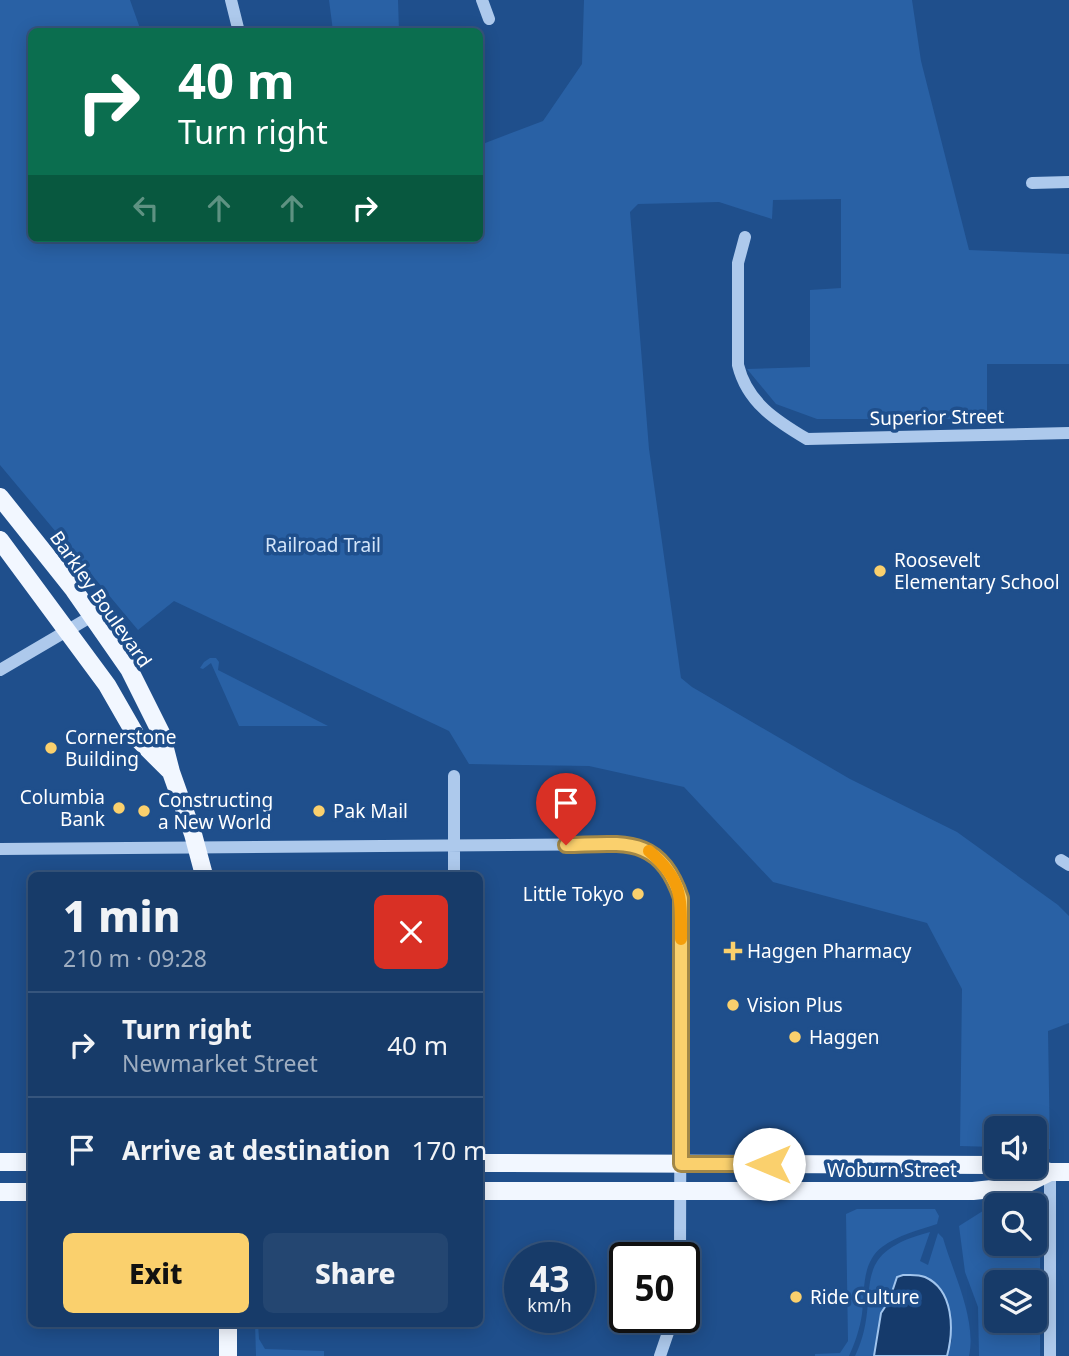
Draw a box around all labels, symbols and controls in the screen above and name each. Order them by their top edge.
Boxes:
text: 40 m [178,47,295,113]
icon: right [63,56,154,147]
text: Turn right [178,110,328,153]
icon: left [127,189,165,227]
icon: ahead [200,189,238,227]
icon: ahead [273,189,311,227]
icon: right [346,189,384,227]
street label: Superior Street [869,403,1005,431]
street label: Barkley Boulevard [44,526,158,672]
park label: Railroad Trail [265,532,381,558]
place label: Roosevelt Elementary School [894,547,1060,595]
marker: Roosevelt Elementary School [872,563,888,579]
place label: Cornerstone Building [65,724,177,772]
marker: Cornerstone Building [43,740,59,756]
pin [536,773,596,845]
place label: Columbia Bank [20,784,105,832]
icon: arrive [547,784,585,822]
place label: Constructing a New World [158,787,273,835]
place label: Pak Mail [333,798,408,824]
marker: Columbia Bank [111,800,127,816]
marker: Constructing a New World [136,803,152,819]
marker: Pak Mail [311,803,327,819]
place label: Little Tokyo [523,881,624,907]
marker: Little Tokyo [630,886,646,902]
text: 1 min [63,887,180,944]
button: close [374,895,448,969]
place label: Haggen Pharmacy [747,938,912,964]
text: 210 m · 09:28 [63,942,207,974]
marker: Haggen Pharmacy [725,943,741,959]
place label: Vision Plus [747,992,843,1018]
marker: Vision Plus [725,997,741,1013]
text: Turn right [122,1011,252,1047]
place label: Haggen [809,1024,880,1050]
icon: right [63,1026,101,1064]
text: 40 m [387,1027,448,1063]
marker: Haggen [787,1029,803,1045]
text: Newmarket Street [122,1047,318,1079]
map controls [984,1116,1047,1333]
button: sound [984,1116,1047,1179]
position arrow [732,1127,806,1201]
icon: arrive [63,1131,101,1169]
text: Arrive at destination [122,1132,391,1168]
text: 170 m [412,1132,487,1168]
street label: Woburn Street [827,1157,957,1183]
button: search [984,1193,1047,1256]
button: Exit [63,1233,249,1313]
button: Share [263,1233,448,1313]
speed limit sign: 50 [609,1242,700,1333]
text: 43 [529,1255,570,1302]
button: layers [984,1270,1047,1333]
place label: Ride Culture [810,1284,920,1310]
marker: Ride Culture [788,1289,804,1305]
text: km/h [527,1293,572,1317]

